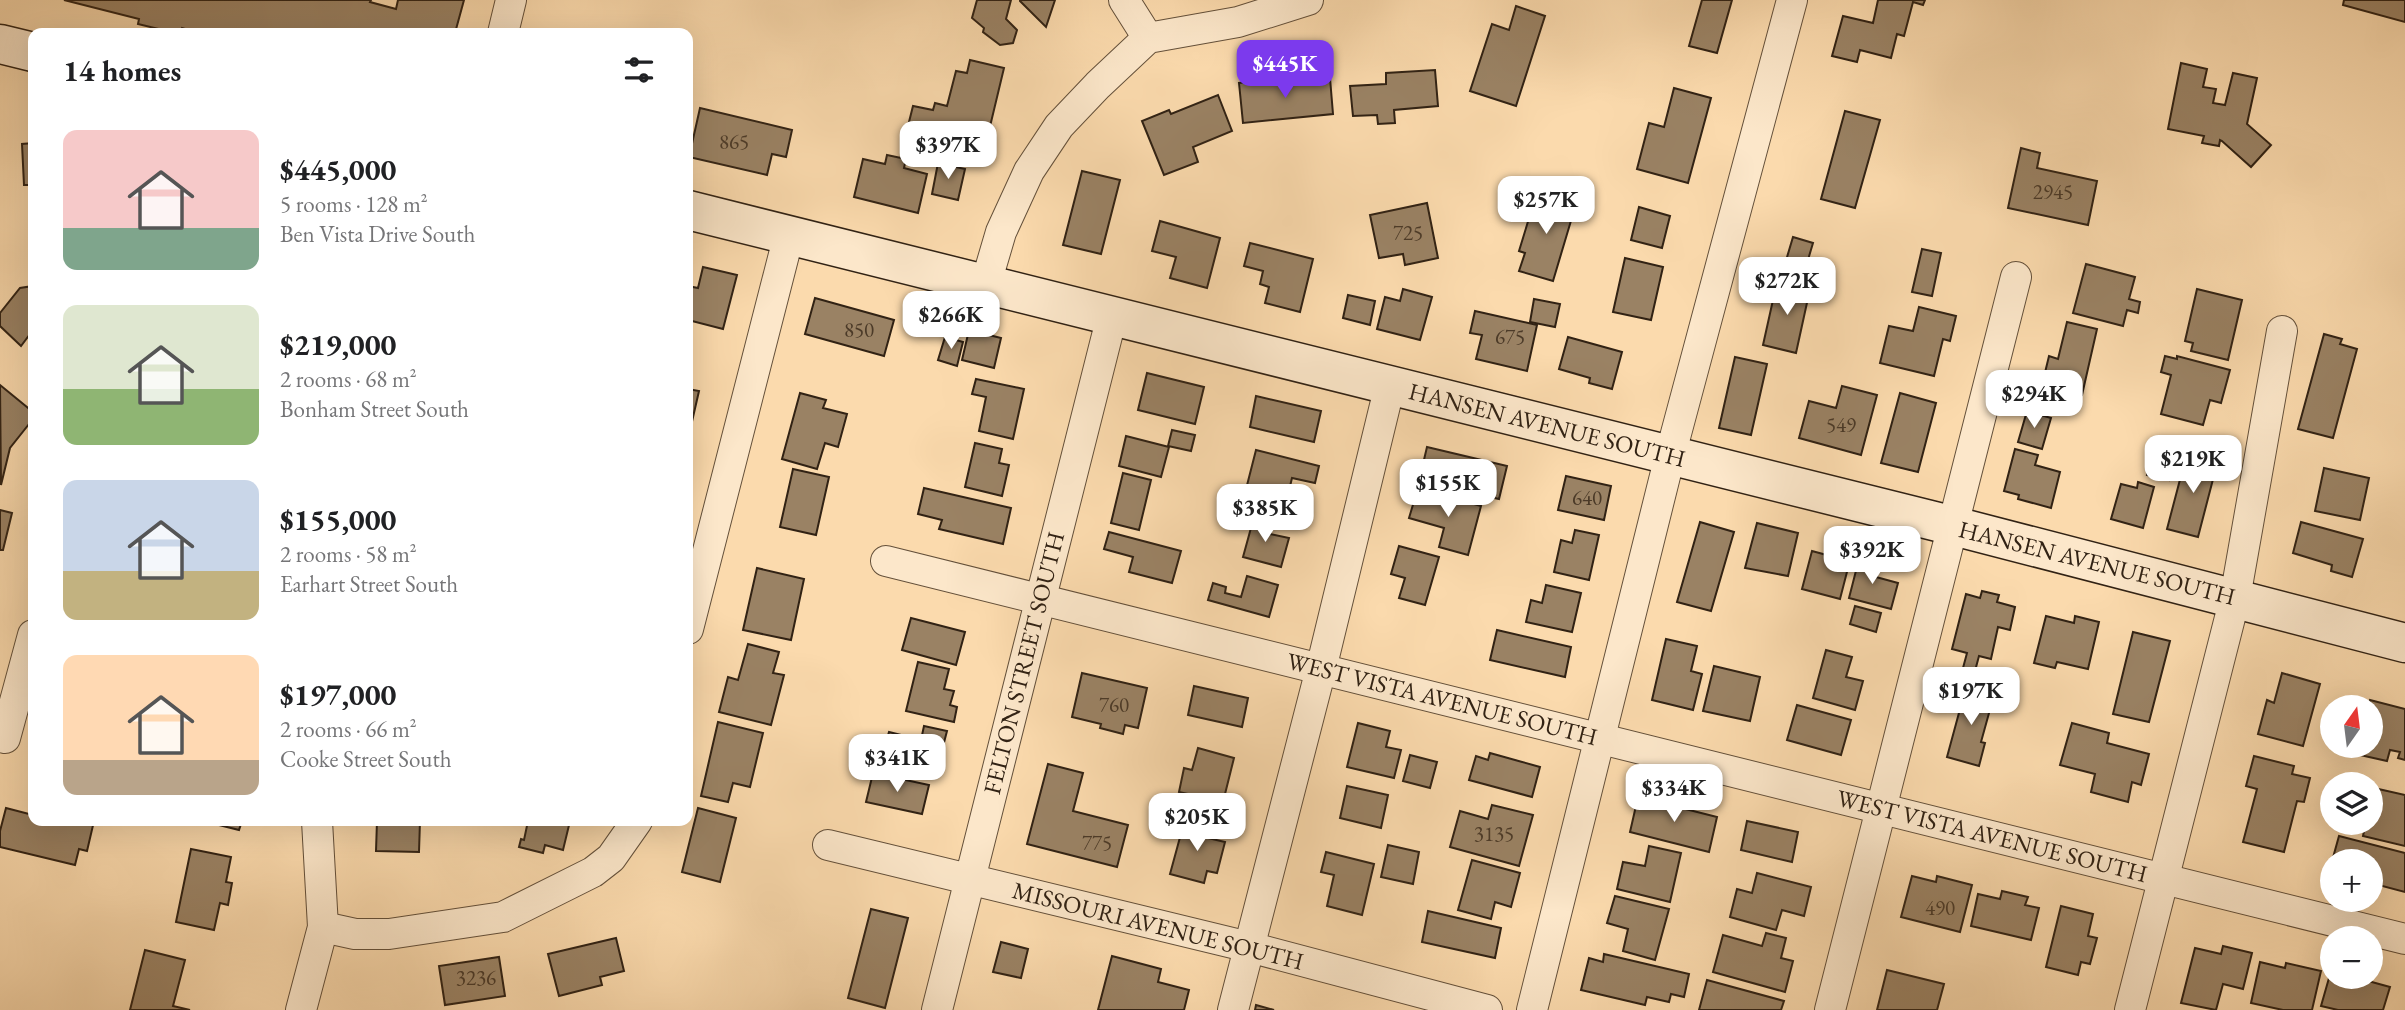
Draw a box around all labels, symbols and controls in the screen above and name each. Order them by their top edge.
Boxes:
pin: $445K [1236,41,1334,100]
text: $445K [1253,48,1317,78]
text: 14 homes [63,51,181,90]
icon: filters [620,51,658,89]
pin: $397K [899,122,997,181]
house number: 865 [719,128,749,155]
text: $397K [916,129,980,159]
text: $445,000 [280,150,396,189]
icon: home [119,158,203,242]
pin: $257K [1497,176,1595,236]
house number: 2945 [2033,178,2073,205]
text: $257K [1514,184,1578,214]
text: 5 rooms · 128 m² [280,189,428,219]
text: Ben Vista Drive South [280,219,475,249]
house number: 725 [1393,219,1423,246]
pin: $272K [1738,258,1836,317]
text: $272K [1755,265,1819,295]
pin: $266K [902,292,1000,351]
text: $266K [919,299,983,329]
house number: 850 [844,316,874,343]
house number: 675 [1495,323,1525,350]
text: $219,000 [280,325,396,364]
icon: home [119,333,203,417]
text: 2 rooms · 68 m² [280,364,417,394]
pin: $294K [1985,370,2083,430]
street label: HANSEN AVENUE SOUTH [1405,375,1689,474]
text: $294K [2002,378,2066,408]
text: Bonham Street South [280,394,469,424]
house number: 549 [1826,411,1856,438]
pin: $219K [2144,435,2242,495]
text: $219K [2161,443,2225,473]
pin: $155K [1399,460,1497,519]
text: $155K [1416,467,1480,497]
pin: $385K [1216,484,1314,544]
house number: 640 [1572,484,1602,511]
text: $385K [1233,492,1297,522]
text: $155,000 [280,500,396,539]
icon: home [119,508,203,592]
street label: HANSEN AVENUE SOUTH [1955,513,2239,612]
pin: $392K [1823,526,1921,586]
street label: FELTON STREET SOUTH [976,528,1071,797]
text: $392K [1840,534,1904,564]
text: 2 rooms · 58 m² [280,539,417,569]
text: Earhart Street South [280,569,458,599]
street label: WEST VISTA AVENUE SOUTH [1284,645,1601,752]
pin: $197K [1922,668,2020,727]
text: $197,000 [280,675,396,714]
text: $197K [1939,675,2003,705]
icon: home [119,683,203,767]
house number: 760 [1099,691,1129,718]
north arrow [2320,695,2384,758]
map controls [2320,695,2383,989]
text: 2 rooms · 66 m² [280,714,417,744]
pin: $341K [848,734,946,794]
text: $341K [865,742,929,772]
text: Cooke Street South [280,744,452,774]
pin: $334K [1625,764,1723,824]
text: $334K [1642,772,1706,802]
button: layers [2320,772,2383,835]
street label: WEST VISTA AVENUE SOUTH [1834,782,2151,889]
pin: $205K [1148,794,1246,853]
text: $205K [1165,801,1229,831]
house number: 3135 [1474,820,1514,847]
house number: 775 [1082,829,1112,856]
button: + [2320,849,2383,912]
street label: MISSOURI AVENUE SOUTH [1009,874,1307,977]
house number: 490 [1925,894,1955,921]
button: − [2320,926,2383,989]
house number: 3236 [456,964,496,991]

